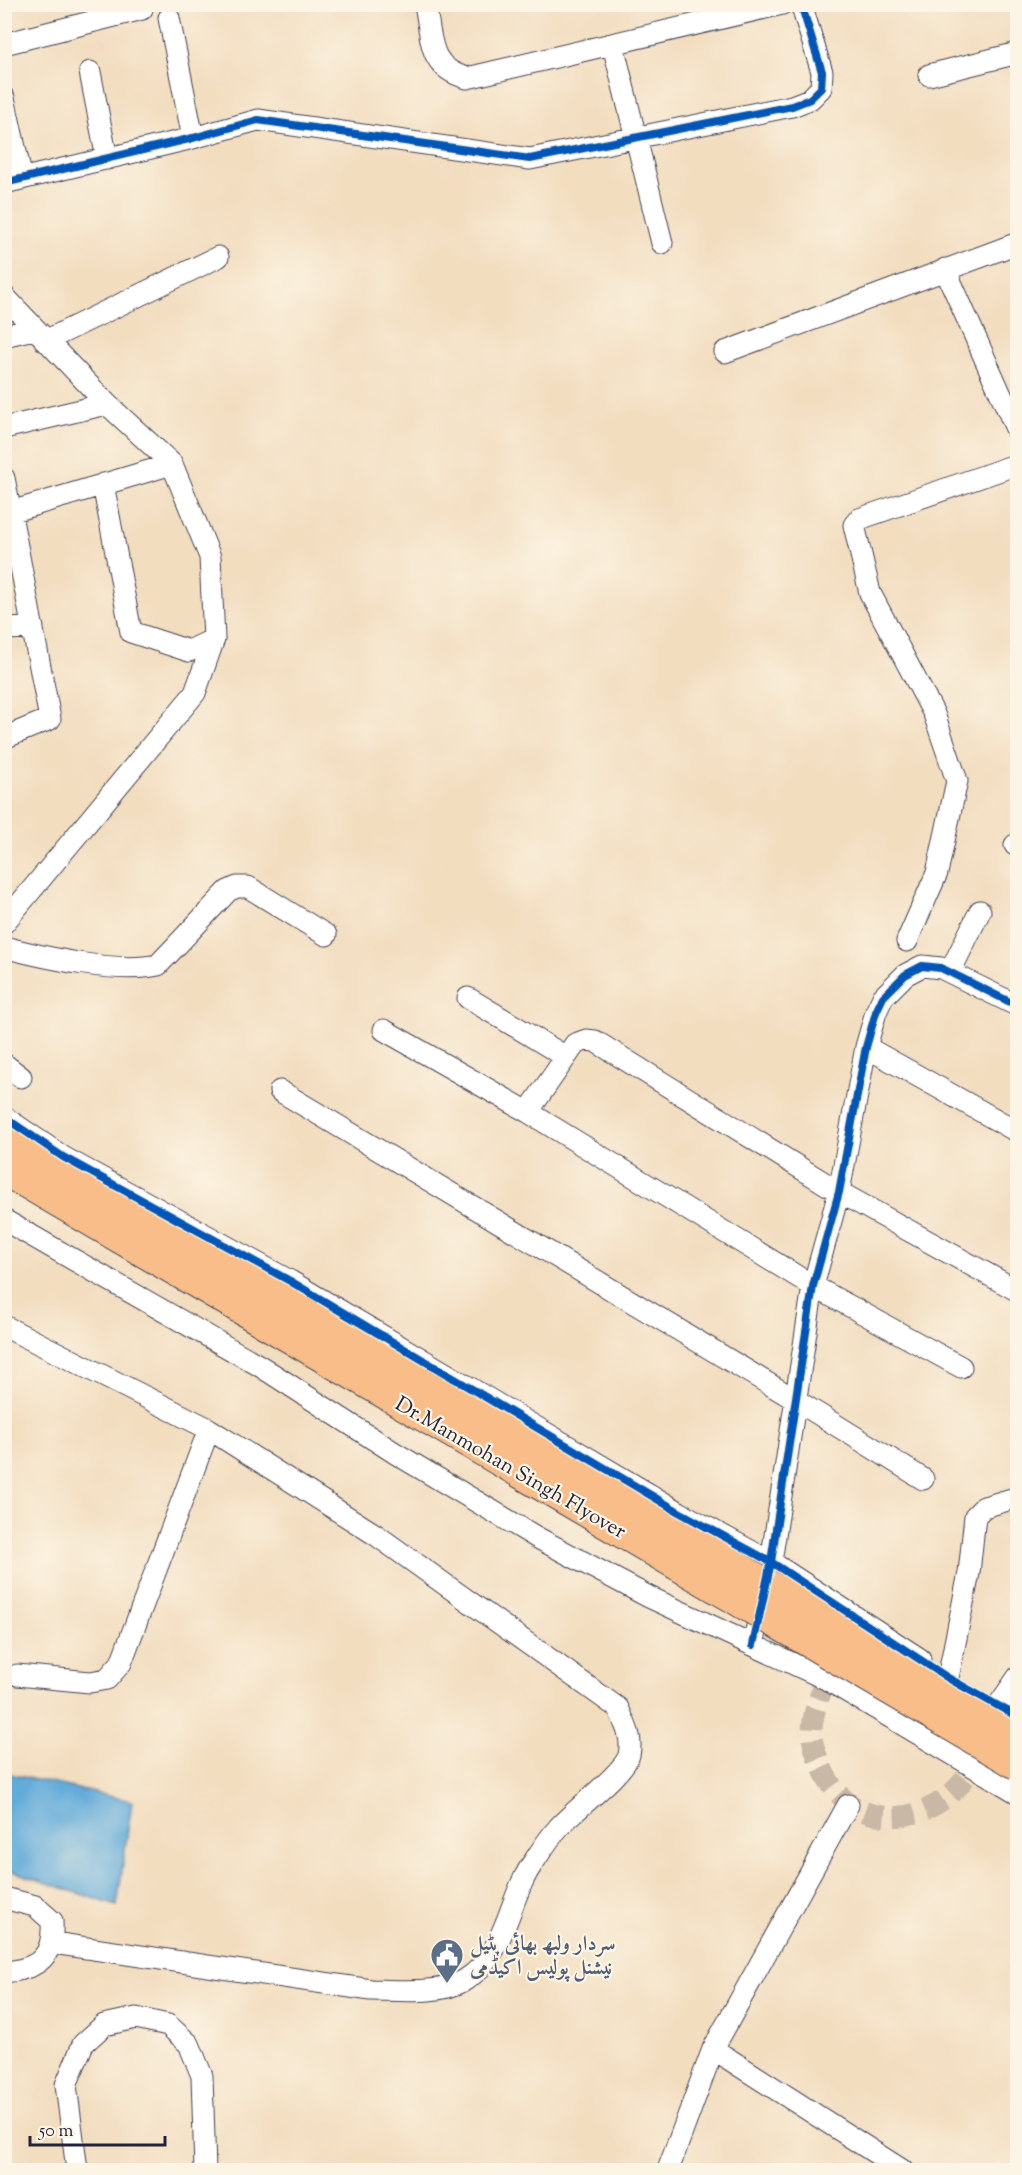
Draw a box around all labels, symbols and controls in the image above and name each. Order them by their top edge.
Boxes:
street label: Dr.Manmohan Singh Flyover [389,1390,631,1547]
place label: سردار ولبھ بھائی پٹیل نیشنل پولیس اکیڈمی [469,1930,616,1984]
public building icon: سردار ولبھ بھائی پٹیل نیشنل پولیس اکیڈمی [429,1937,465,1984]
scale bar [30,2109,165,2147]
text: 50 m [38,2119,74,2145]

